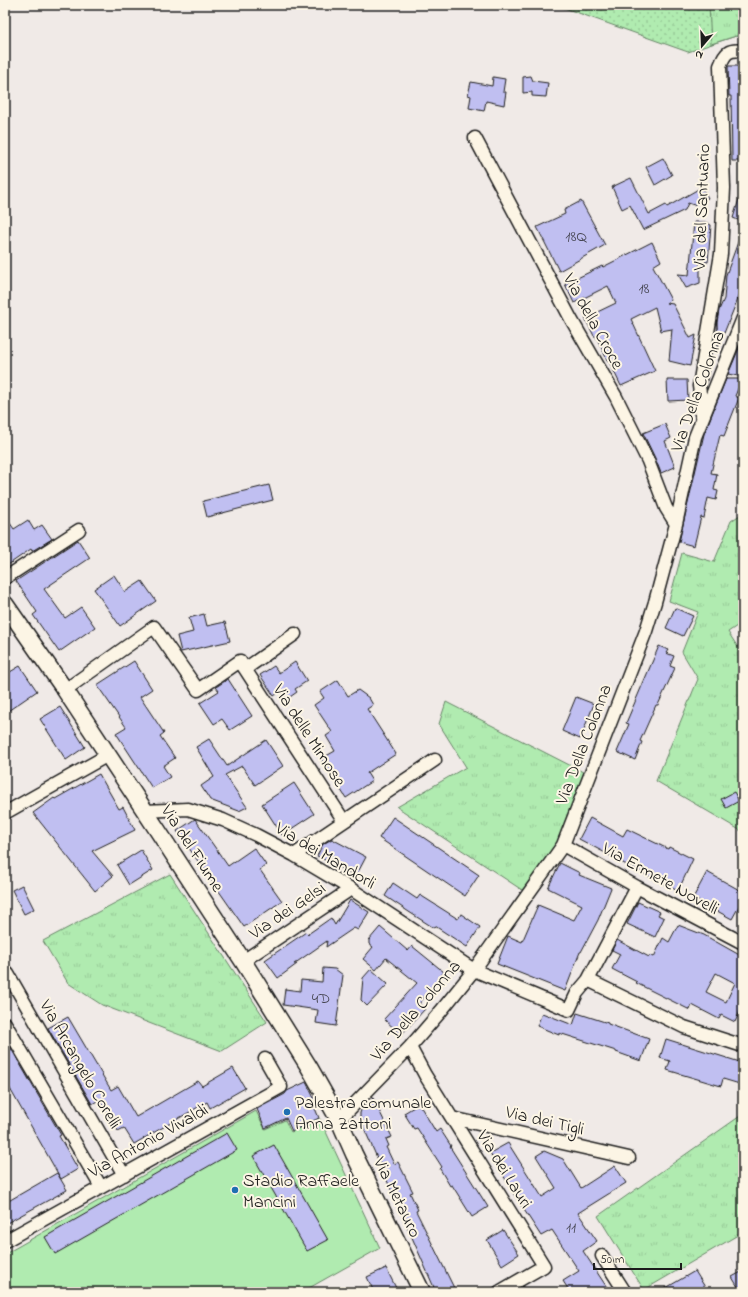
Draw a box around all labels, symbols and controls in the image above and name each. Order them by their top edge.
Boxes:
north arrow [682,26,722,66]
text: N [693,46,705,63]
street label: Via del Santuario [688,143,718,272]
house number: 18Q [565,225,587,249]
street label: Via della Croce [555,268,630,376]
house number: 18 [638,277,650,301]
street label: Via Della Colonna [665,328,733,457]
street label: Via delle Mimose [265,679,352,794]
street label: Via Della Colonna [550,681,620,810]
street label: Via del Fiume [153,799,230,899]
street label: Via dei Mandorli [269,816,380,897]
street label: Via Ermete Novelli [596,836,723,923]
street label: Via dei Gelsi [244,876,332,947]
street label: Via Della Colonna [364,955,468,1068]
house number: 4D [312,987,330,1011]
street label: Via Arcangelo Corelli [30,995,127,1135]
place label: Palestra comunale Anna Zattoni [295,1091,432,1138]
street label: Via Antonio Vivaldi [83,1098,214,1186]
street label: Via dei Tigli [501,1100,586,1145]
marker: Palestra comunale Anna Zattoni [282,1107,292,1117]
street label: Via dei Lauri [468,1125,538,1214]
street label: Via Metauro [365,1152,427,1243]
place label: Stadio Raffaele Mancini [243,1169,360,1216]
marker: Stadio Raffaele Mancini [230,1185,240,1195]
house number: 11 [566,1216,576,1240]
scale bar [594,1245,681,1271]
text: 50 m [600,1251,624,1269]

